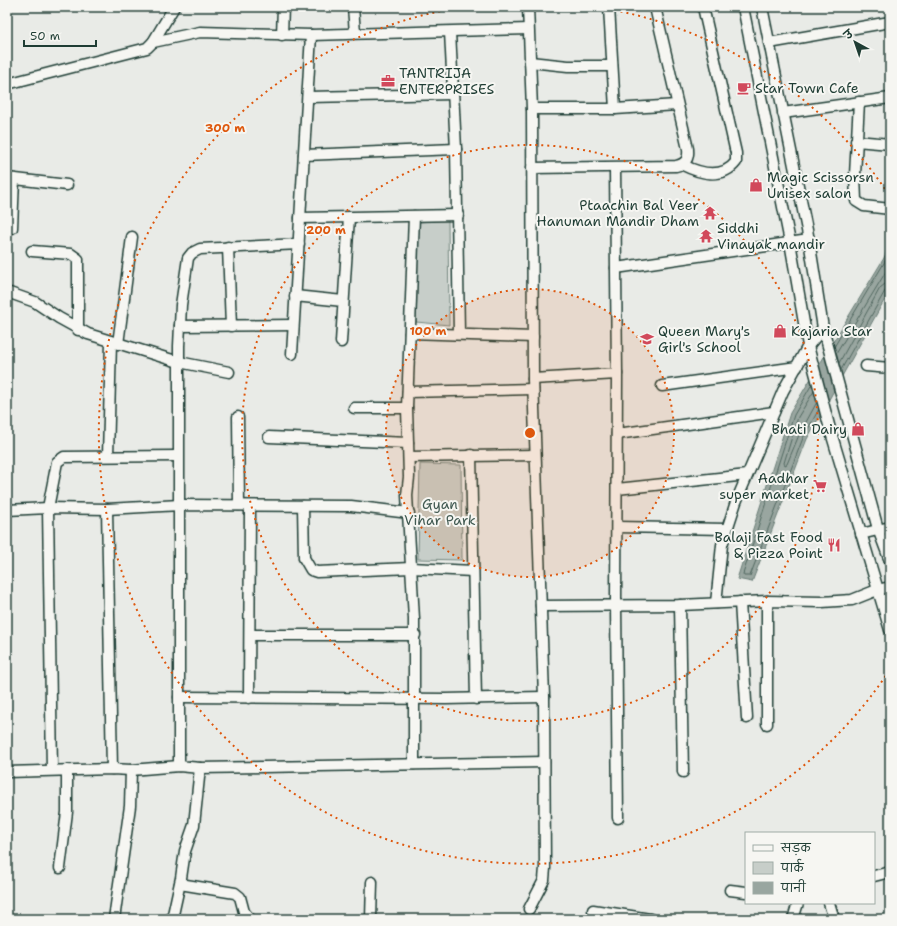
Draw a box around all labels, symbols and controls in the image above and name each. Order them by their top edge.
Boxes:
scale bar [24,22,96,48]
north arrow [835,22,875,62]
text: उ [840,26,858,43]
text: 50 m [30,28,60,44]
place label: TANTRIJA ENTERPRISES [399,64,494,98]
office icon: TANTRIJA ENTERPRISES [380,73,396,89]
place label: Star Town Cafe [755,79,859,97]
cafe icon: Star Town Cafe [736,80,752,96]
text: 300 m [205,120,245,136]
place label: Magic Scissorsn Unisex salon [767,168,874,202]
shop icon: Magic Scissorsn Unisex salon [748,177,764,193]
place label: Ptaachin Bal Veer Hanuman Mandir Dham [537,196,699,230]
temple icon: Ptaachin Bal Veer Hanuman Mandir Dham [702,205,718,221]
place label: Siddhi Vinayak mandir [717,219,825,253]
text: 200 m [306,222,346,238]
temple icon: Siddhi Vinayak mandir [698,228,714,244]
place label: Queen Mary's Girl's School [658,322,750,356]
place label: Kajaria Star [791,322,873,340]
text: 100 m [410,323,447,339]
shop icon: Kajaria Star [772,323,788,339]
school or university icon: Queen Mary's Girl's School [639,331,655,347]
place label: Bhati Dairy [772,420,847,438]
shop icon: Bhati Dairy [850,421,866,437]
centre of rings [523,426,537,440]
place label: Aadhar super market [719,469,809,503]
supermarket icon: Aadhar super market [812,478,828,494]
park label: Gyan Vihar Park [404,495,476,529]
place label: Balaji Fast Food & Pizza Point [715,528,823,562]
restaurant icon: Balaji Fast Food & Pizza Point [826,537,842,553]
legend [745,832,875,904]
text: सड़क [780,840,812,856]
text: पार्क [780,858,805,876]
text: पानी [780,879,806,896]

